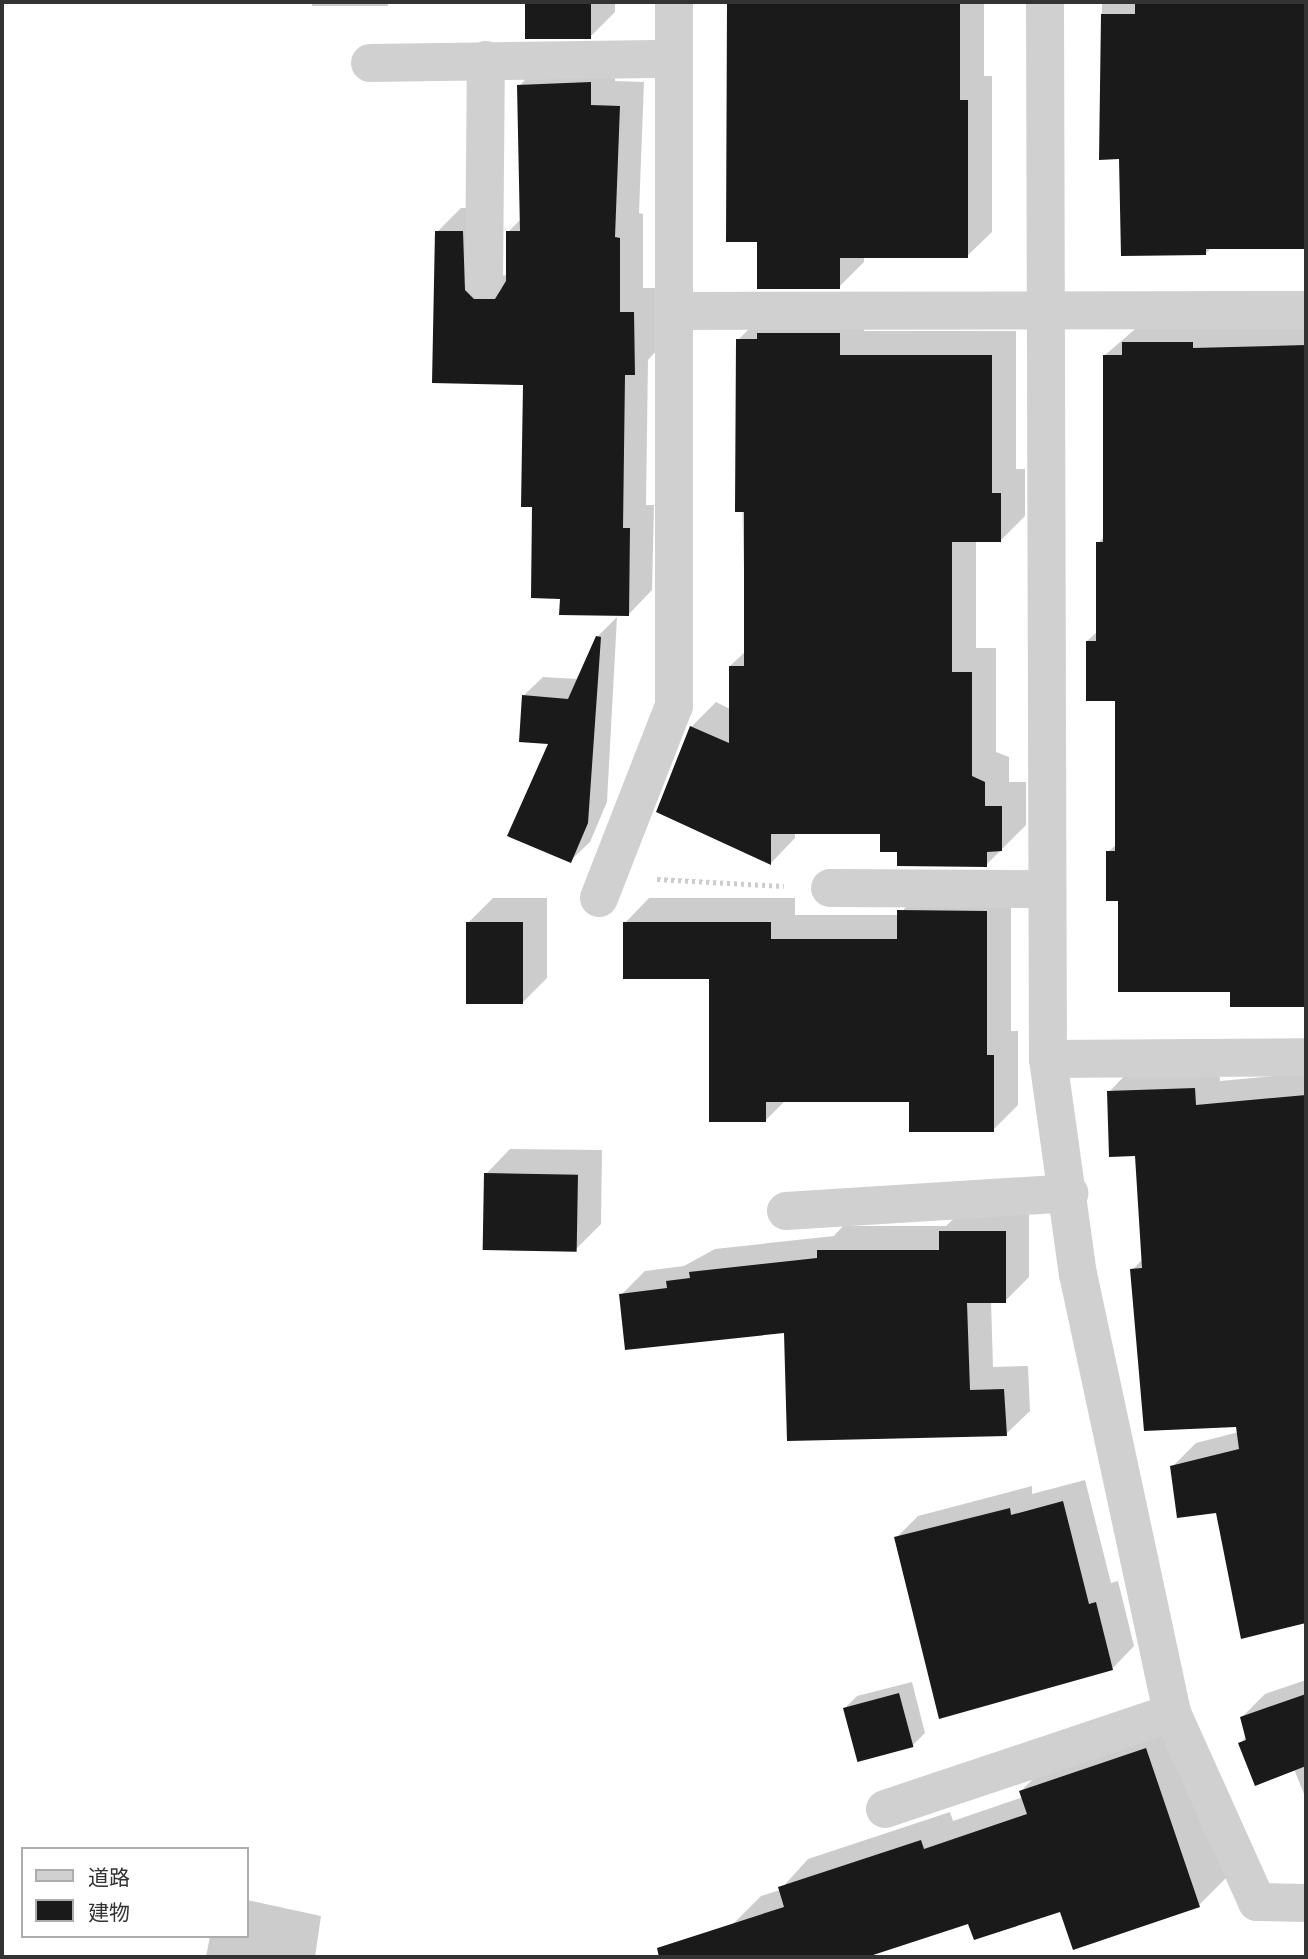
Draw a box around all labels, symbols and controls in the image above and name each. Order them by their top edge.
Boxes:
legend [21,1847,248,1938]
text: 道路 [88,1866,130,1889]
text: 建物 [88,1901,130,1924]

